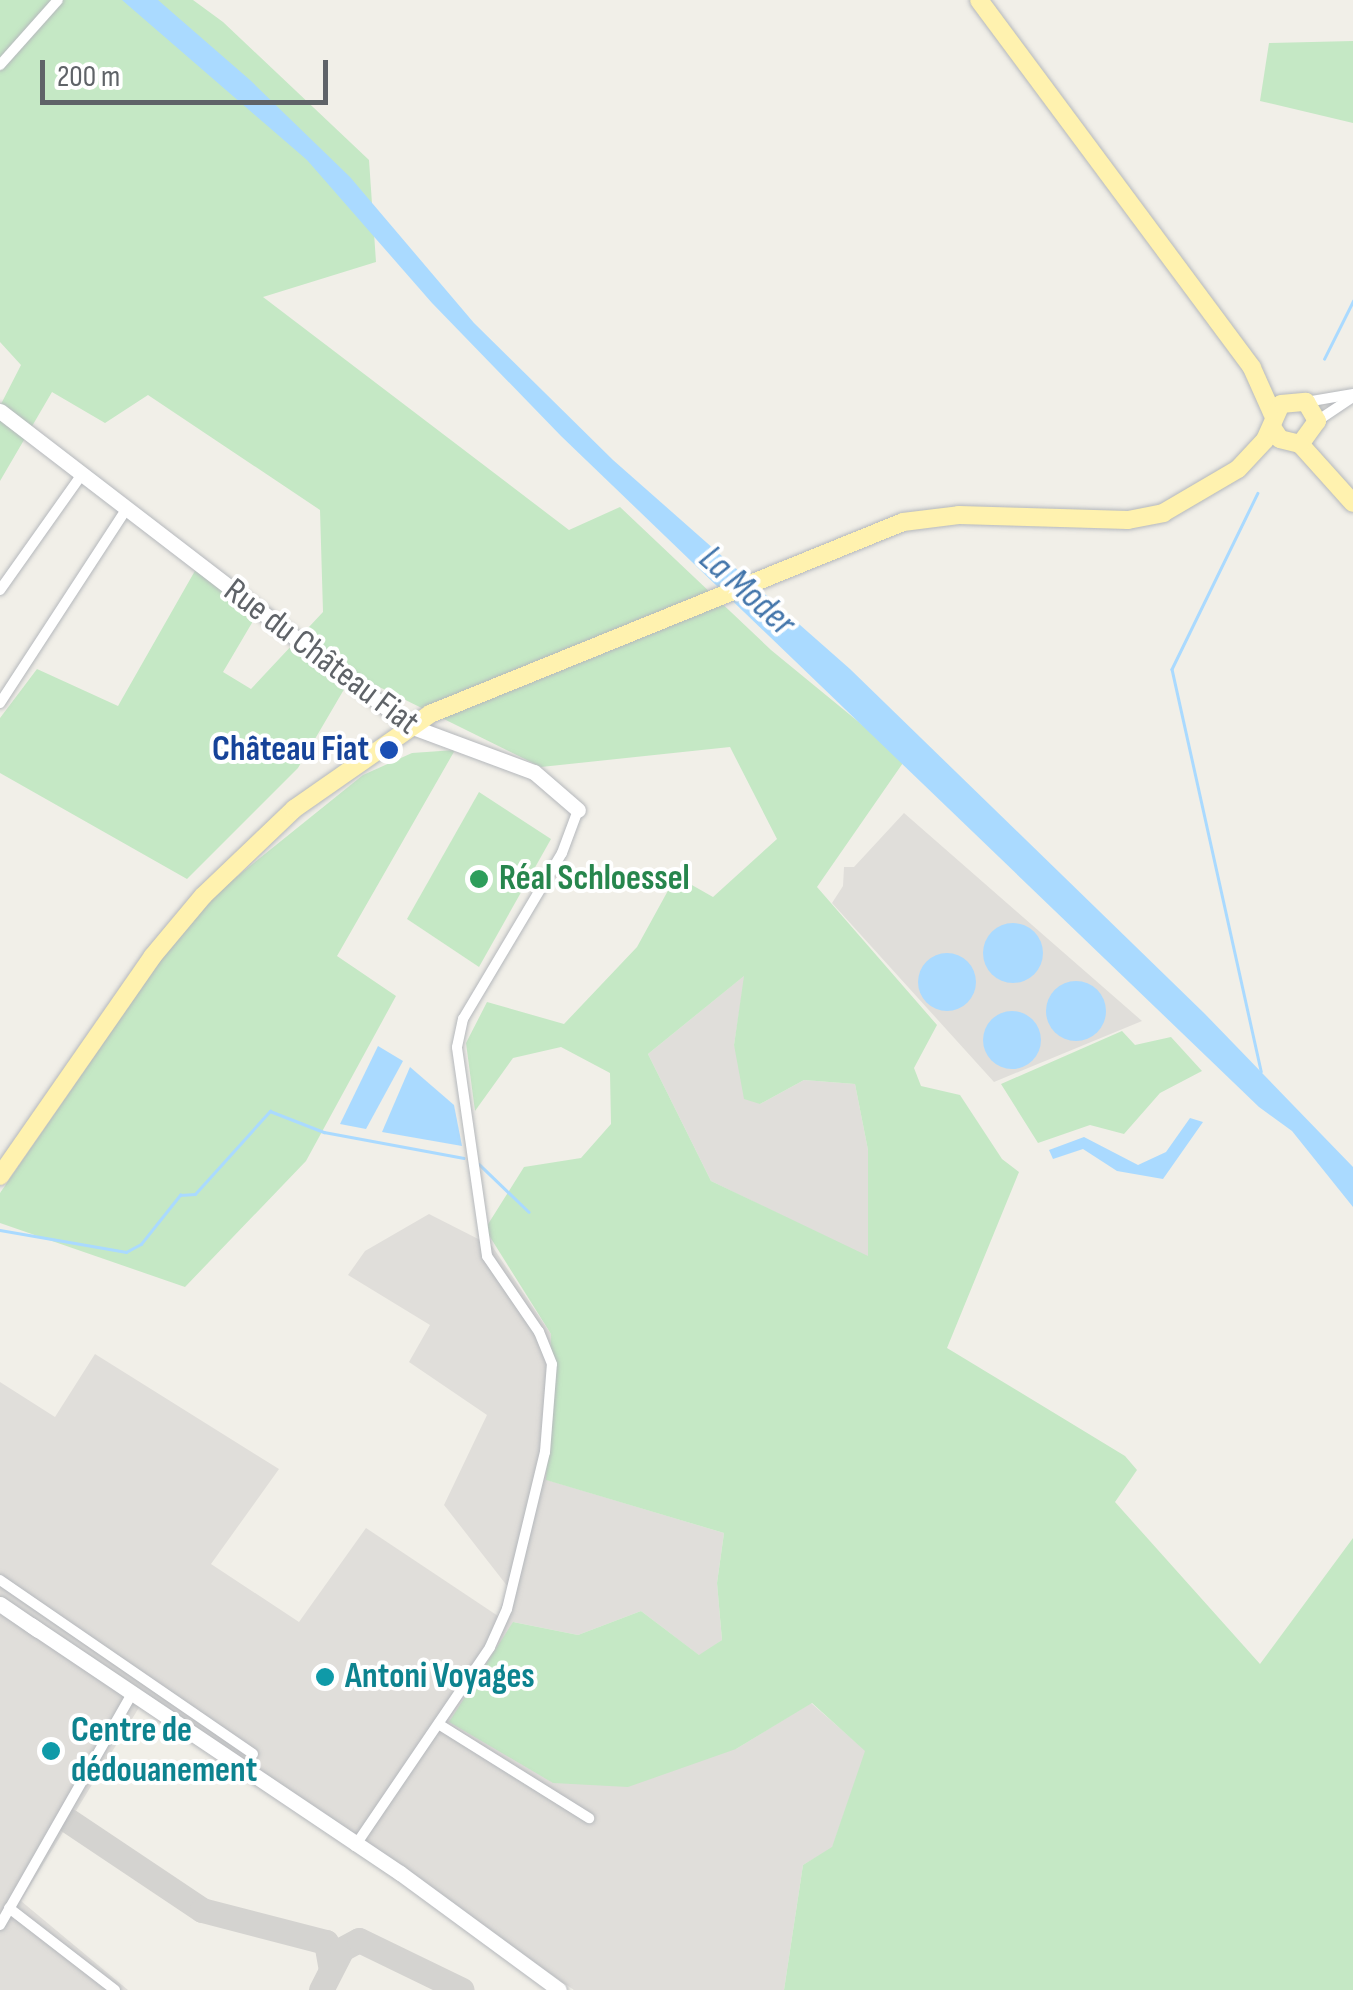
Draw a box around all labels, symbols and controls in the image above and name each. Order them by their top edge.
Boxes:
scale bar [45,40,332,102]
text: 200 m [57,59,120,95]
water label: La Moder [690,536,804,646]
street label: Rue du Château Fiat [215,570,427,744]
place label: Château Fiat [212,729,369,771]
marker: Château Fiat [378,739,400,761]
place label: Réal Schloessel [499,858,690,900]
marker: Réal Schloessel [468,868,490,890]
place label: Antoni Voyages [345,1656,535,1698]
marker: Antoni Voyages [314,1666,336,1688]
place label: Centre de dédouanement [71,1710,257,1792]
marker: Centre de dédouanement [40,1740,62,1762]

